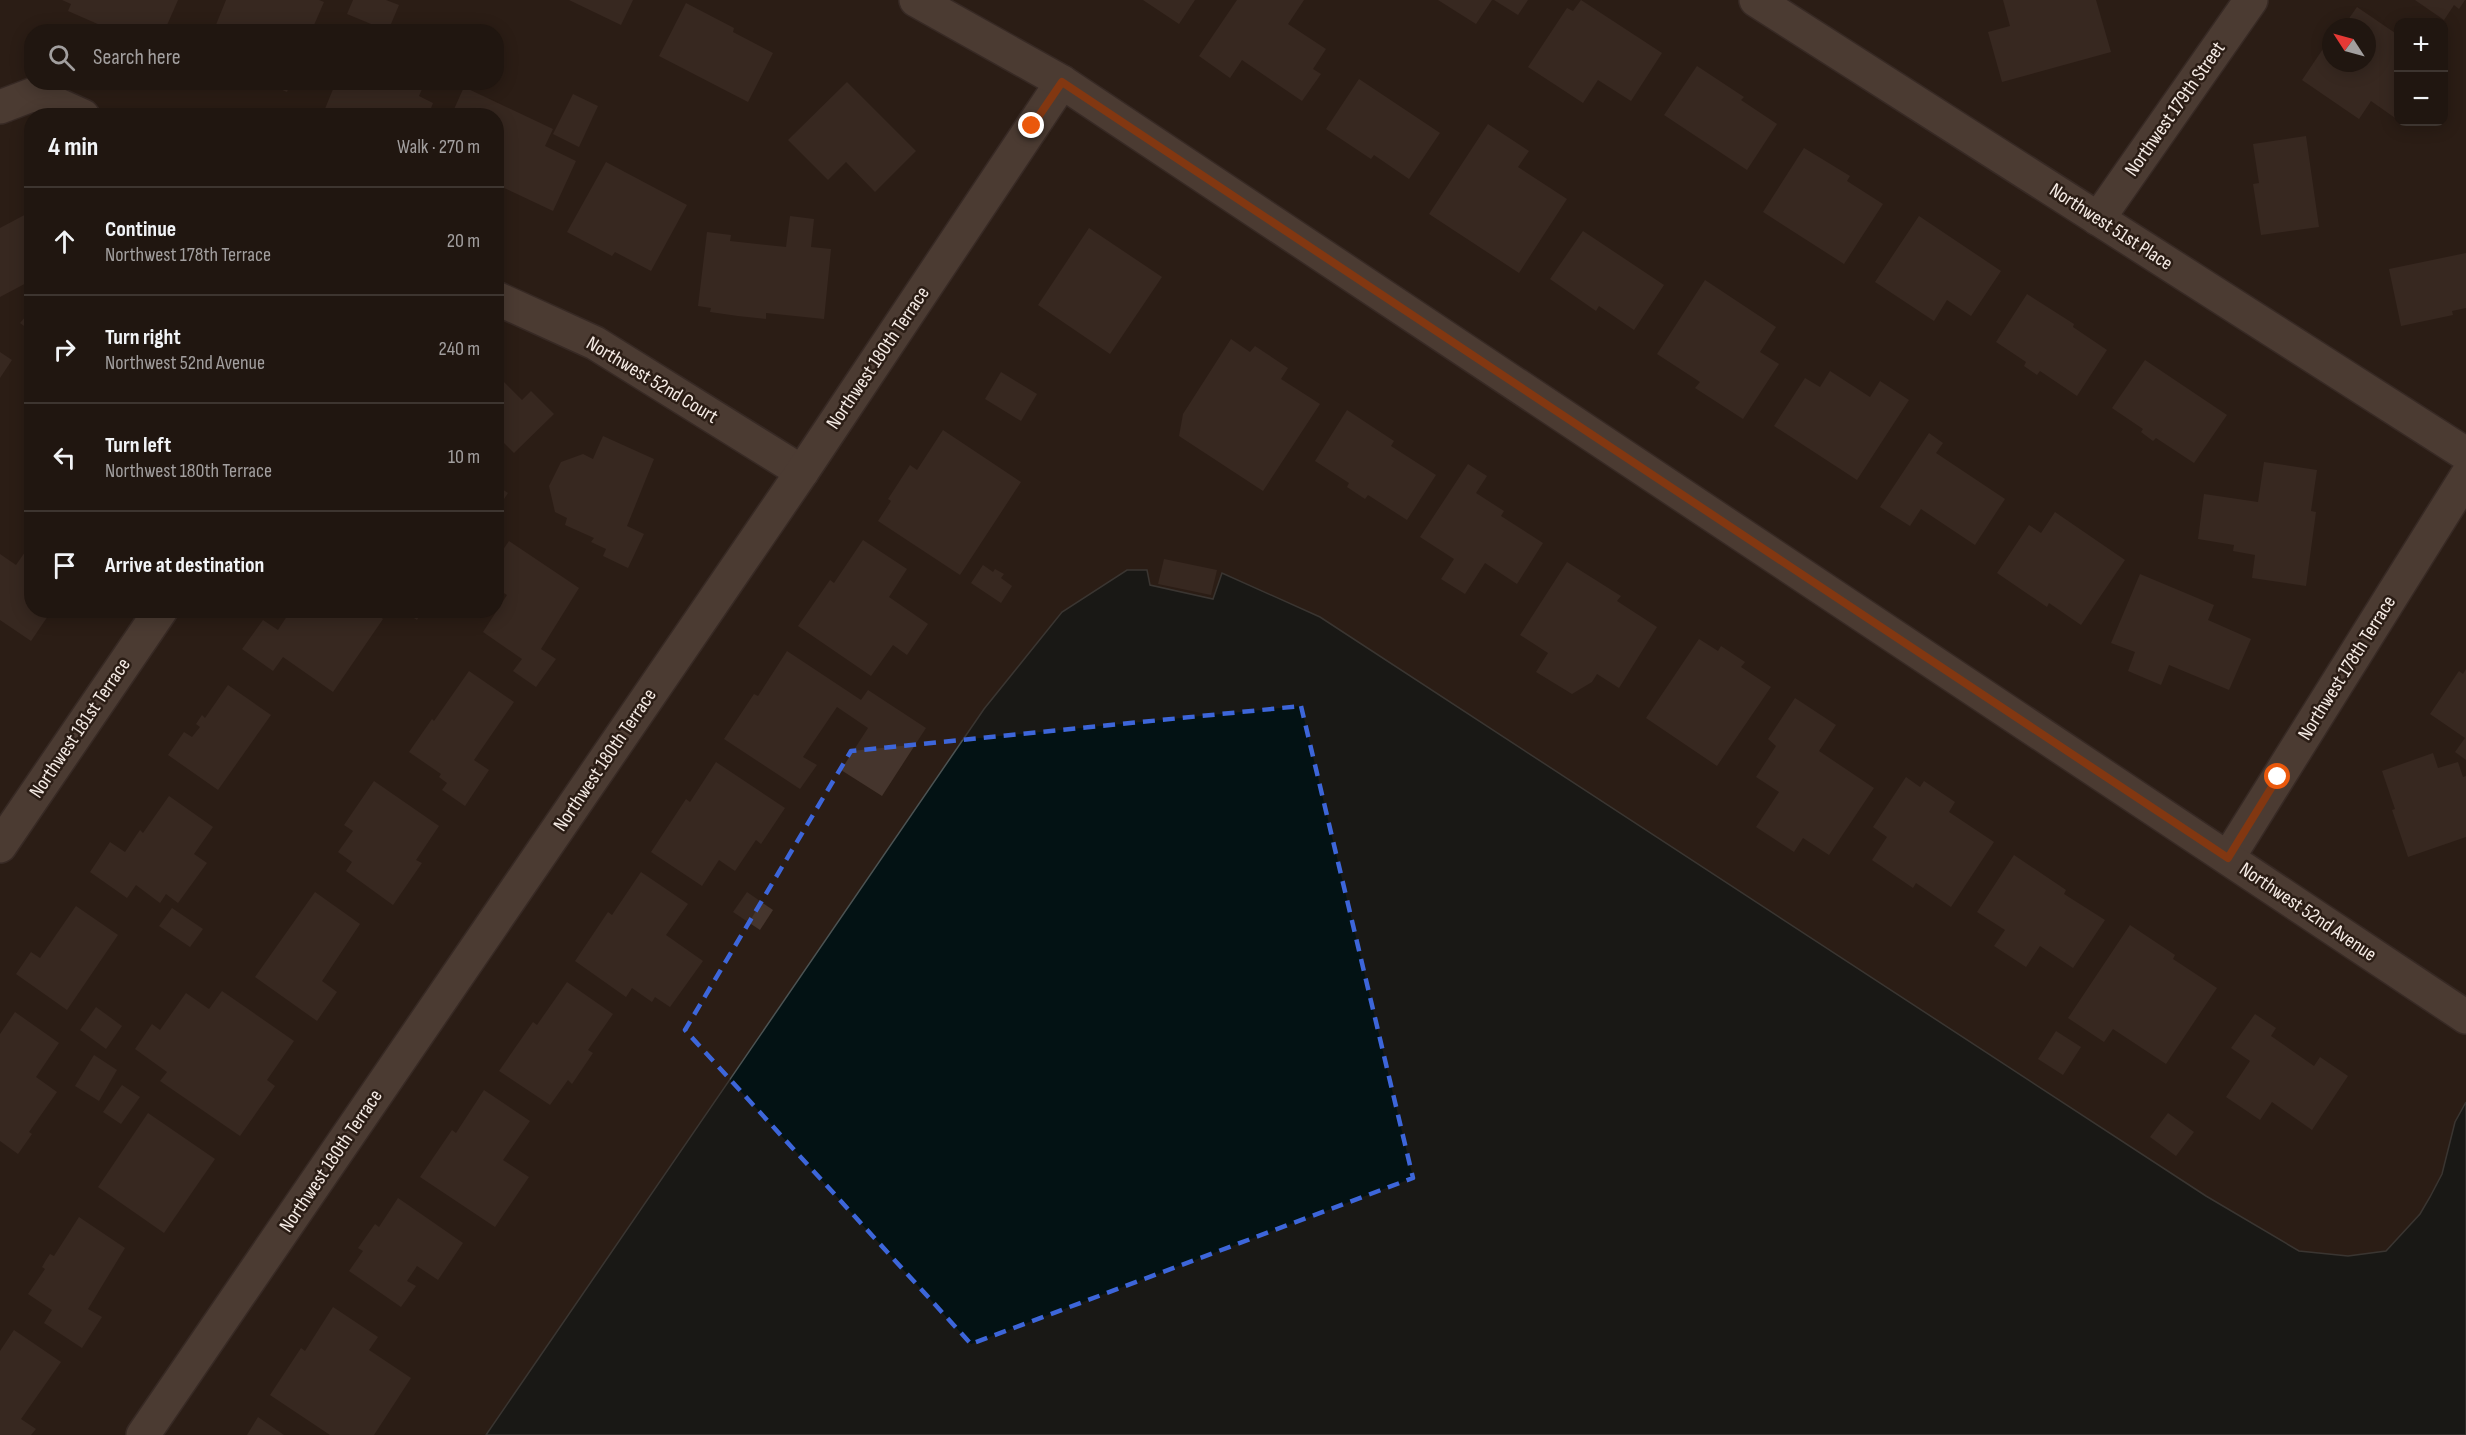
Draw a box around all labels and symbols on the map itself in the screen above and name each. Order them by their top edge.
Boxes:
north arrow [2322,18,2376,72]
street label: Northwest 179th Street [2120,37,2230,181]
route end [1018,112,1044,138]
street label: Northwest 51st Place [2045,178,2177,276]
street label: Northwest 180th Terrace [821,282,935,434]
street label: Northwest 52nd Court [582,331,722,429]
street label: Northwest 178th Terrace [2293,591,2401,745]
street label: Northwest 181st Terrace [24,653,136,803]
street label: Northwest 180th Terrace [548,684,662,836]
route start [2264,763,2290,789]
street label: Northwest 52nd Avenue [2235,857,2381,967]
street label: Northwest 180th Terrace [274,1085,388,1237]

